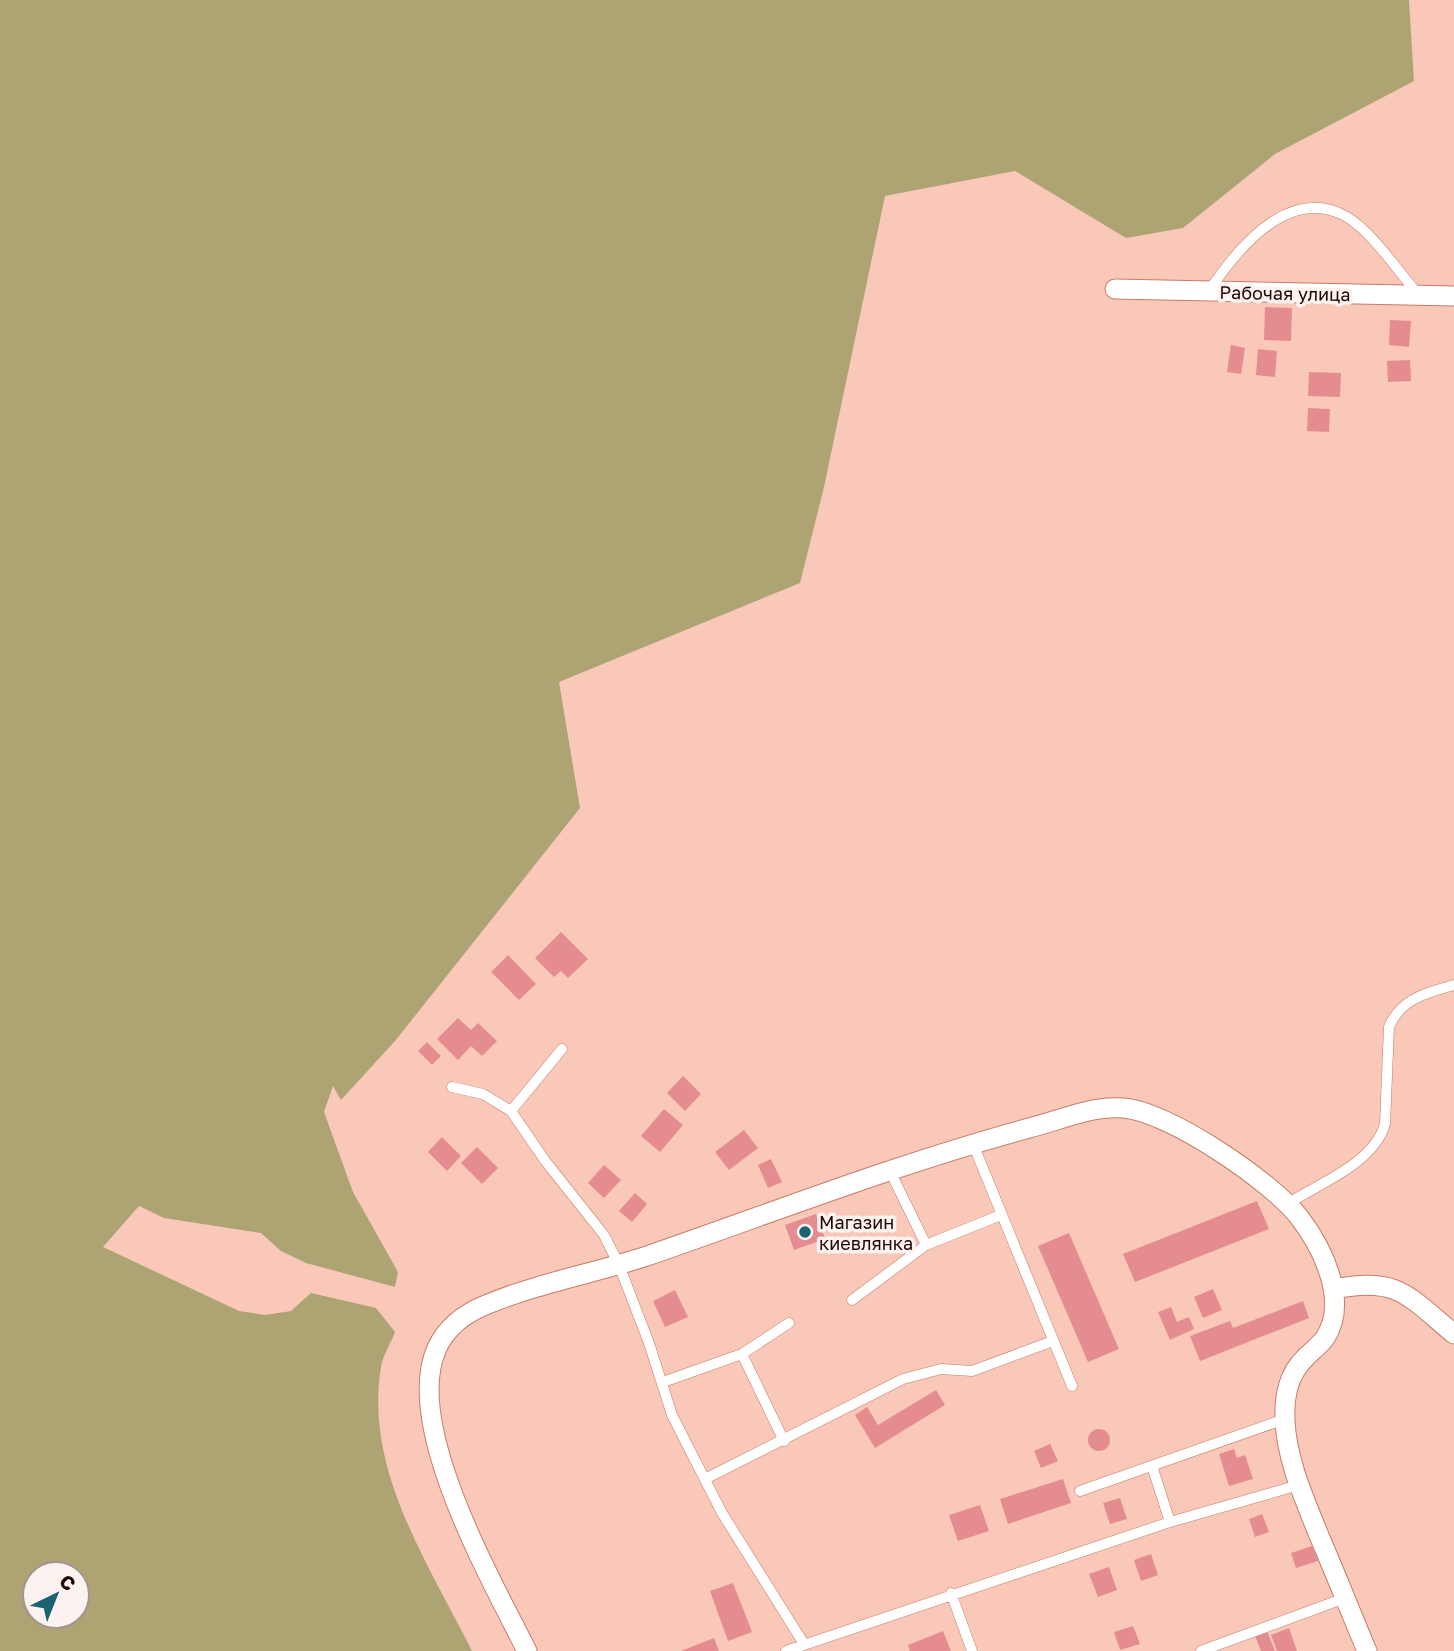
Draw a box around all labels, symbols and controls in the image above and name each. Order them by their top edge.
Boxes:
street label: Рабочая улица [1219,281,1351,305]
place label: Магазин киевлянка [819,1211,913,1254]
marker: Магазин киевлянка [797,1224,813,1240]
north arrow [21,1560,91,1630]
text: С [55,1569,81,1595]

